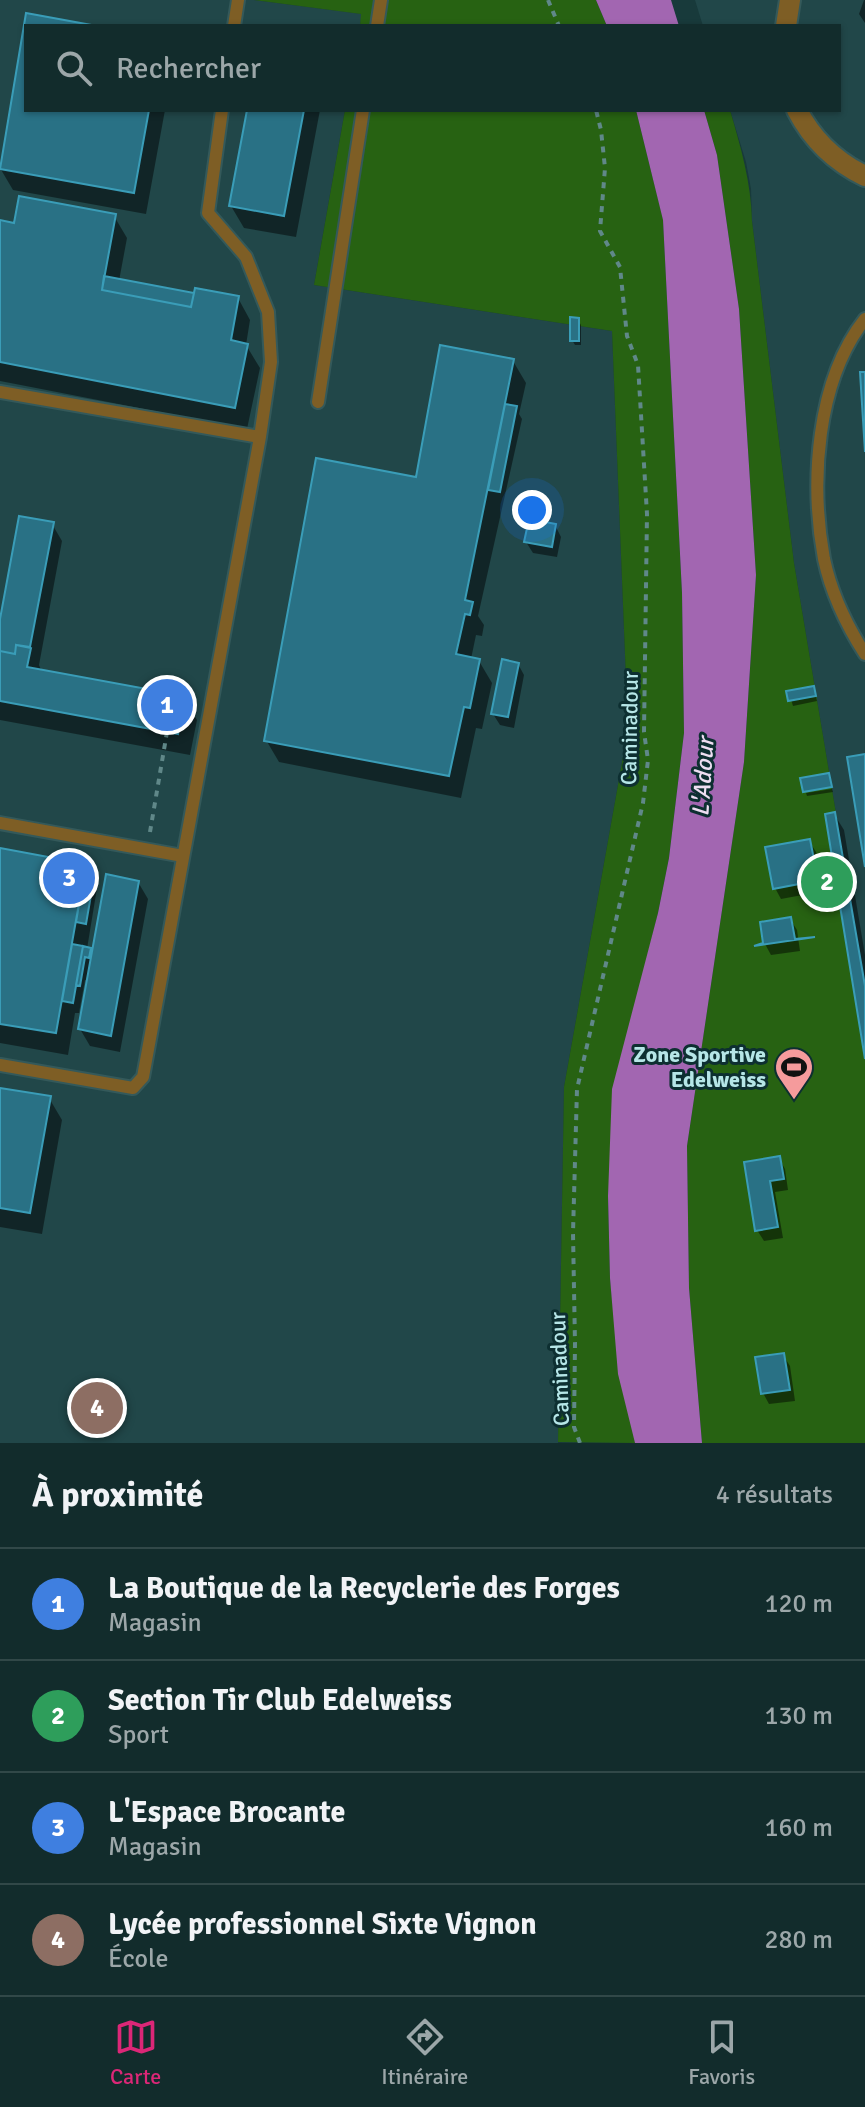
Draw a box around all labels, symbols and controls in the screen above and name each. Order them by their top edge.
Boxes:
search box [24,24,841,112]
icon: search [52,46,96,90]
text: Rechercher [116,50,261,87]
your location [512,490,552,530]
street label: Caminadour [615,671,644,785]
pin: 1 [141,675,193,735]
water label: L'Adour [685,733,721,817]
pin: 3 [43,848,95,908]
pin: 2 [801,852,853,912]
place label: Zone Sportive Edelweiss [633,1041,766,1093]
sports icon: Zone Sportive Edelweiss [773,1046,815,1101]
street label: Caminadour [544,1311,575,1426]
pin: 4 [71,1378,123,1438]
text: À proximité [32,1474,203,1516]
text: 4 résultats [716,1479,833,1511]
text: La Boutique de la Recyclerie des Forges [108,1570,620,1607]
text: 1 [51,1588,65,1620]
text: 120 m [764,1588,833,1620]
text: Magasin [108,1607,202,1639]
text: Section Tir Club Edelweiss [108,1682,452,1719]
text: 2 [51,1700,65,1732]
text: 130 m [764,1700,833,1732]
text: Sport [108,1719,169,1751]
text: L'Espace Brocante [108,1794,345,1831]
text: 3 [51,1812,65,1844]
text: 160 m [764,1812,833,1844]
text: Magasin [108,1831,202,1863]
text: Lycée professionnel Sixte Vignon [108,1906,537,1943]
text: 4 [51,1924,65,1956]
text: 280 m [764,1924,833,1956]
text: École [108,1943,168,1975]
tab: Carte [110,2015,161,2090]
tab: Itinéraire [381,2015,468,2090]
tab: Favoris [688,2015,755,2090]

